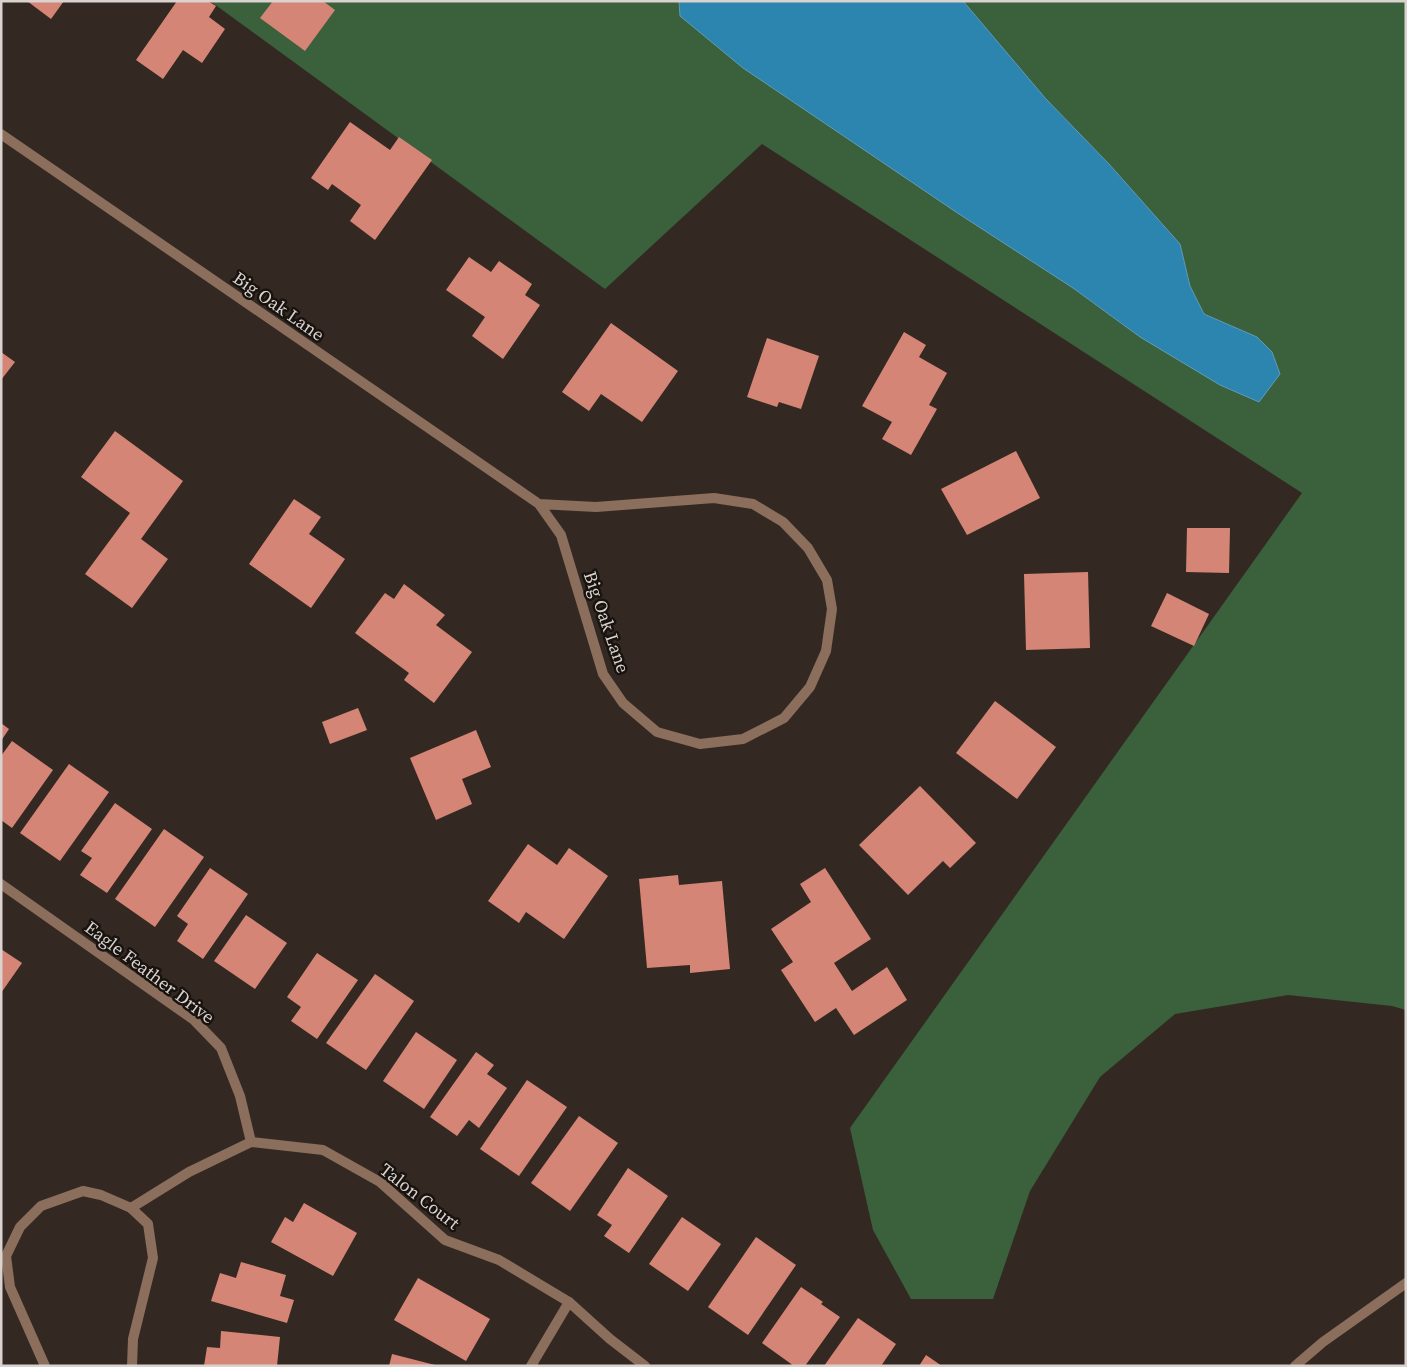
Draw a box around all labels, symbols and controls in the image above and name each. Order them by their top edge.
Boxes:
street label: Big Oak Lane [228,265,330,347]
street label: Big Oak Lane [578,568,636,676]
street label: Eagle Feather Drive [80,915,220,1029]
street label: Talon Court [375,1157,465,1235]

